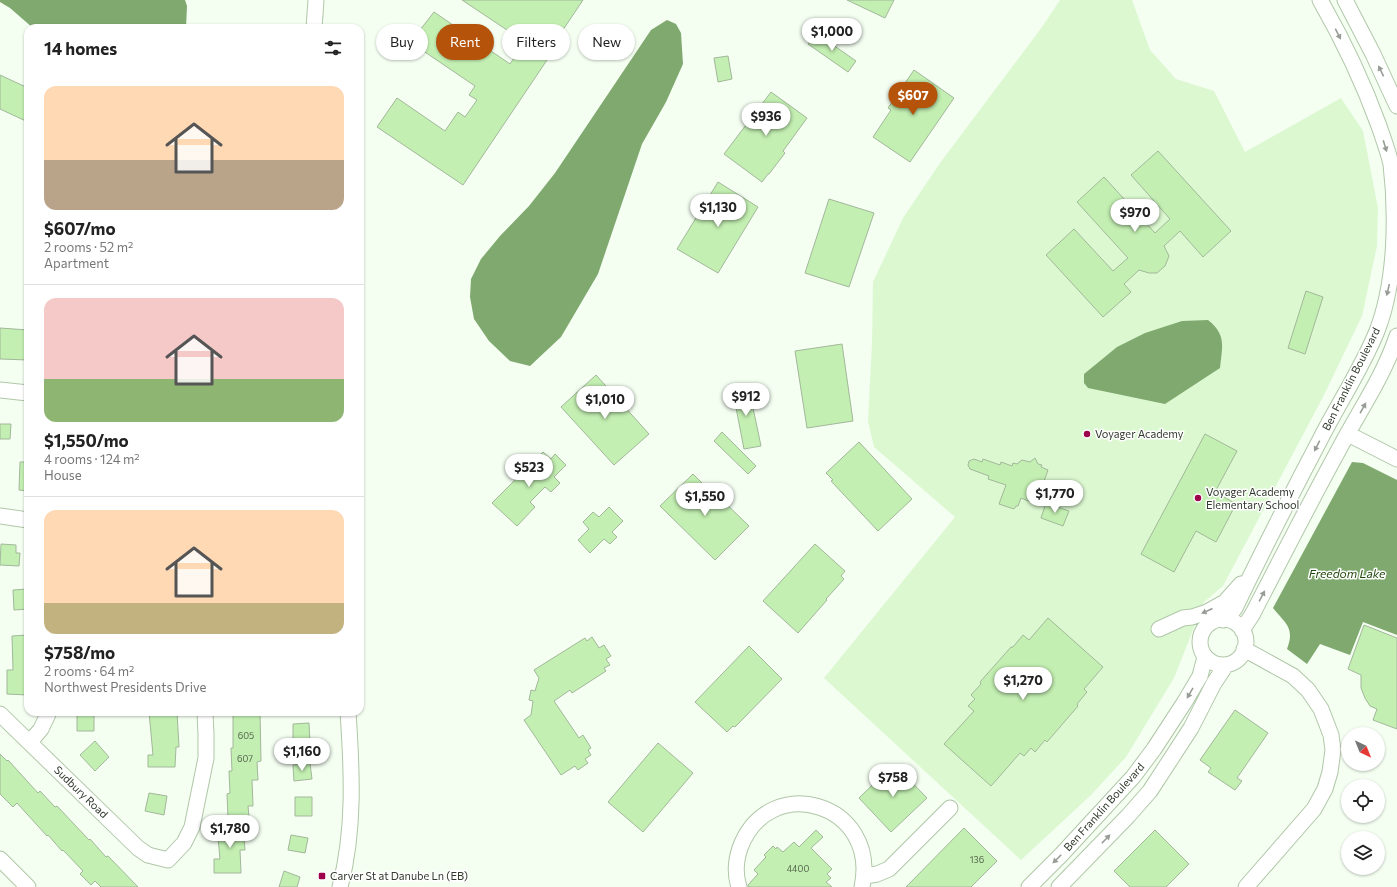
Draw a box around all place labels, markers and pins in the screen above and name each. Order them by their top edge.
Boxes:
pin: $1,000 [799,18,865,52]
pin: $607 [889,82,937,116]
pin: $936 [742,103,790,137]
pin: $1,130 [685,194,751,228]
pin: $970 [1111,199,1159,233]
pin: $912 [722,383,770,417]
pin: $1,010 [572,386,638,420]
place label: Voyager Academy [1095,427,1184,440]
marker: Voyager Academy [1082,429,1092,439]
pin: $523 [505,454,553,488]
pin: $1,770 [1022,480,1088,514]
pin: $1,550 [672,483,738,517]
place label: Voyager Academy Elementary School [1206,485,1299,511]
marker: Voyager Academy Elementary School [1193,493,1203,503]
pin: $1,270 [990,667,1056,701]
pin: $1,160 [269,738,335,772]
pin: $758 [869,764,917,798]
pin: $1,780 [197,815,263,849]
place label: Carver St at Danube Ln (EB) [330,869,468,882]
marker: Carver St at Danube Ln (EB) [317,871,327,881]

